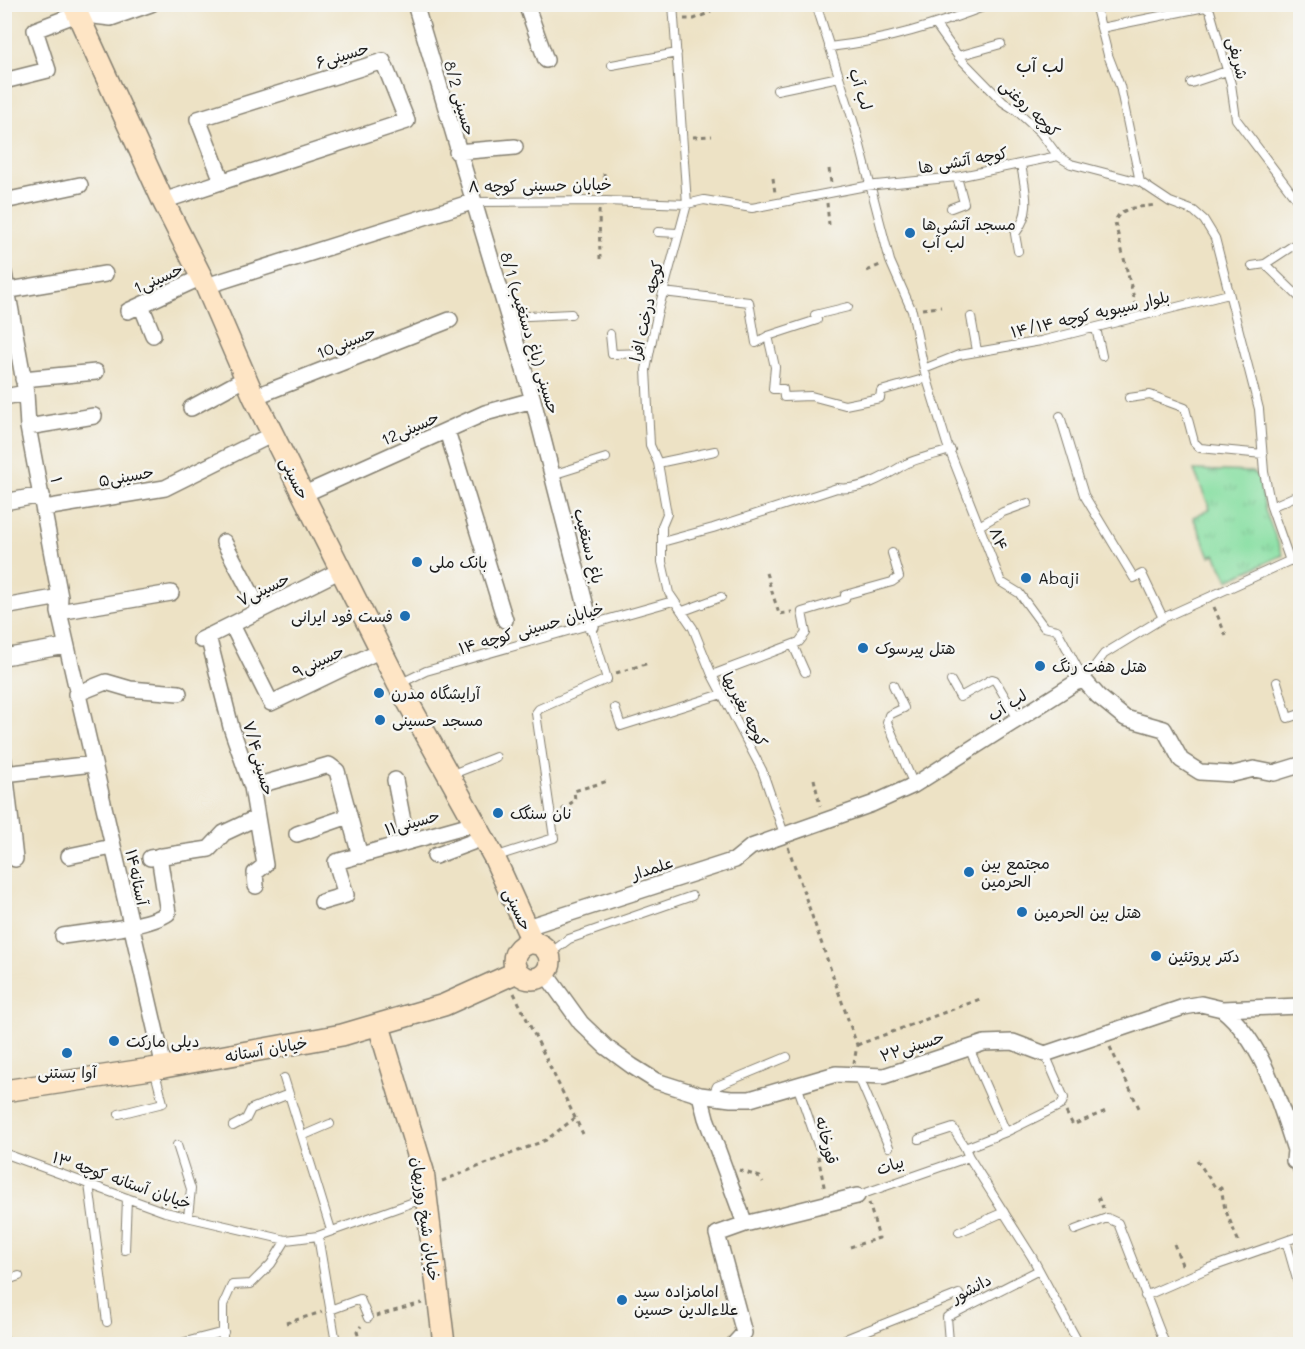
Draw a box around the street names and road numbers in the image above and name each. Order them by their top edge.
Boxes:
street label: شریفی [1222,35,1254,81]
street label: حسینی۶ [313,36,371,74]
street label: 8/2 حسینی [439,58,481,138]
street label: لب آب [845,65,878,112]
street label: کوچه روغنی [995,74,1065,142]
street label: کوچه آتشی ها [917,141,1010,179]
street label: خیابان حسینی کوچه ۸ [468,173,612,197]
street label: 8/1 حسینی (باغ دستغیب) [494,249,565,417]
street label: حسینی1 [130,257,186,299]
street label: کوچه درخت افرا [624,258,668,364]
street label: بلوار سیبویه کوچه ۱۴/۱۴ [1008,285,1172,343]
street label: حسینی10 [313,320,379,364]
street label: حسینی12 [378,406,442,450]
street label: حسینی [275,453,315,503]
street label: حسینی۵ [97,460,155,492]
street label: ۱ [47,475,68,485]
street label: باغ دستغیب [568,506,609,586]
street label: ۸۴ [986,524,1013,553]
street label: حسینی۷ [233,567,293,611]
street label: خیابان حسینی کوچه ۱۴ [456,597,606,659]
street label: حسینی۹ [288,639,348,683]
street label: کوچه بغیریها [717,668,773,750]
street label: لب آب [983,684,1030,725]
street label: حسینی۷/۴ [238,718,280,798]
street label: حسینی۱۱ [382,804,442,840]
street label: آستانه۱۴ [121,847,154,908]
street label: علمدار [627,851,675,885]
street label: حسینی [499,884,537,934]
street label: حسینی۲۲ [877,1025,947,1067]
street label: خیابان آستانه [223,1031,309,1066]
street label: قورخانه [810,1114,844,1166]
street label: خیابان آستانه کوچه ۱۳ [50,1146,194,1214]
street label: بیات [873,1150,906,1179]
street label: خیابان شیخ روزبهان [406,1155,446,1283]
street label: دانشور [946,1268,995,1308]

